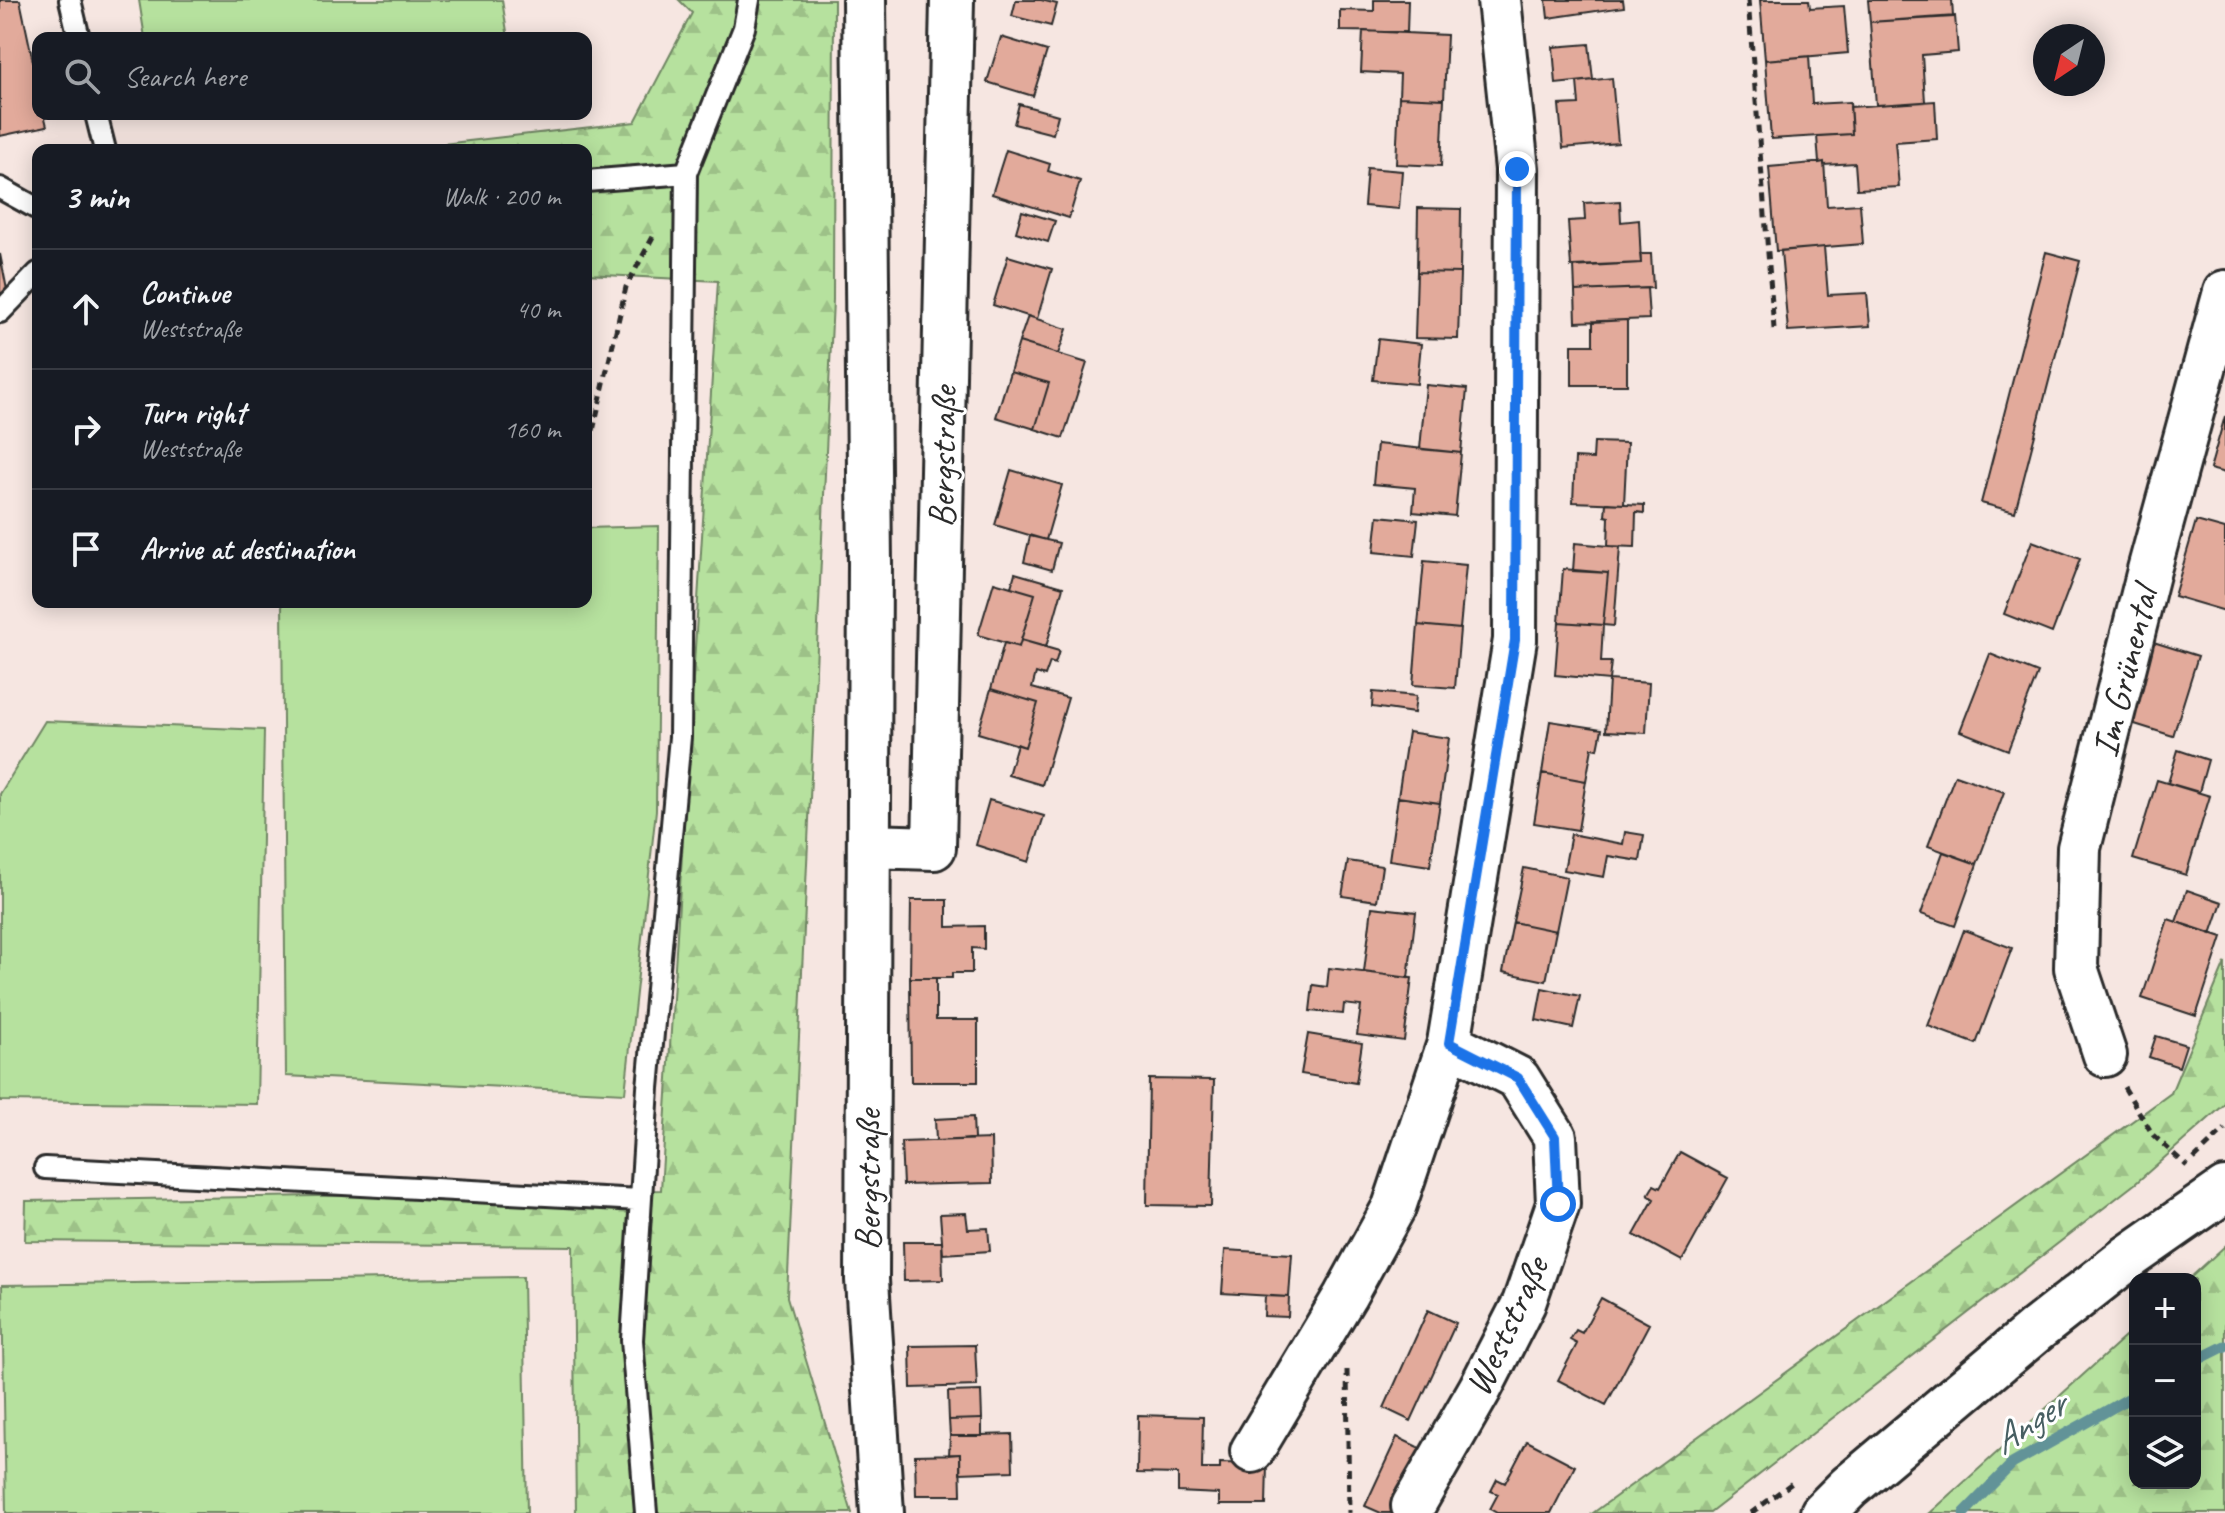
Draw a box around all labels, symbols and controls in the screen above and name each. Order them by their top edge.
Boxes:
north arrow [2033,24,2105,96]
search box [32,32,592,120]
icon: search [60,54,104,98]
text: Search here [124,57,246,95]
route end [1499,151,1535,187]
text: 3 min [64,175,129,218]
text: Walk · 200 m [443,180,560,213]
text: Continue [140,274,230,312]
icon: ahead [64,287,108,331]
text: 40 m [516,293,560,326]
text: Weststraße [140,312,241,345]
street label: Bergstraße [918,383,967,528]
text: Turn right [140,394,245,432]
icon: right [64,407,108,451]
text: 160 m [504,413,560,446]
text: Weststraße [140,432,241,465]
icon: arrive [64,527,108,571]
text: Arrive at destination [140,530,355,568]
street label: Im Grünental [2081,576,2170,762]
street label: Bergstraße [844,1107,891,1251]
route start [1540,1186,1576,1222]
street label: Weststraße [1454,1247,1560,1403]
map controls [2129,1273,2201,1489]
button: + [2129,1273,2201,1345]
button: − [2129,1345,2201,1417]
water label: Anger [1982,1377,2081,1465]
button: layers [2129,1417,2201,1489]

